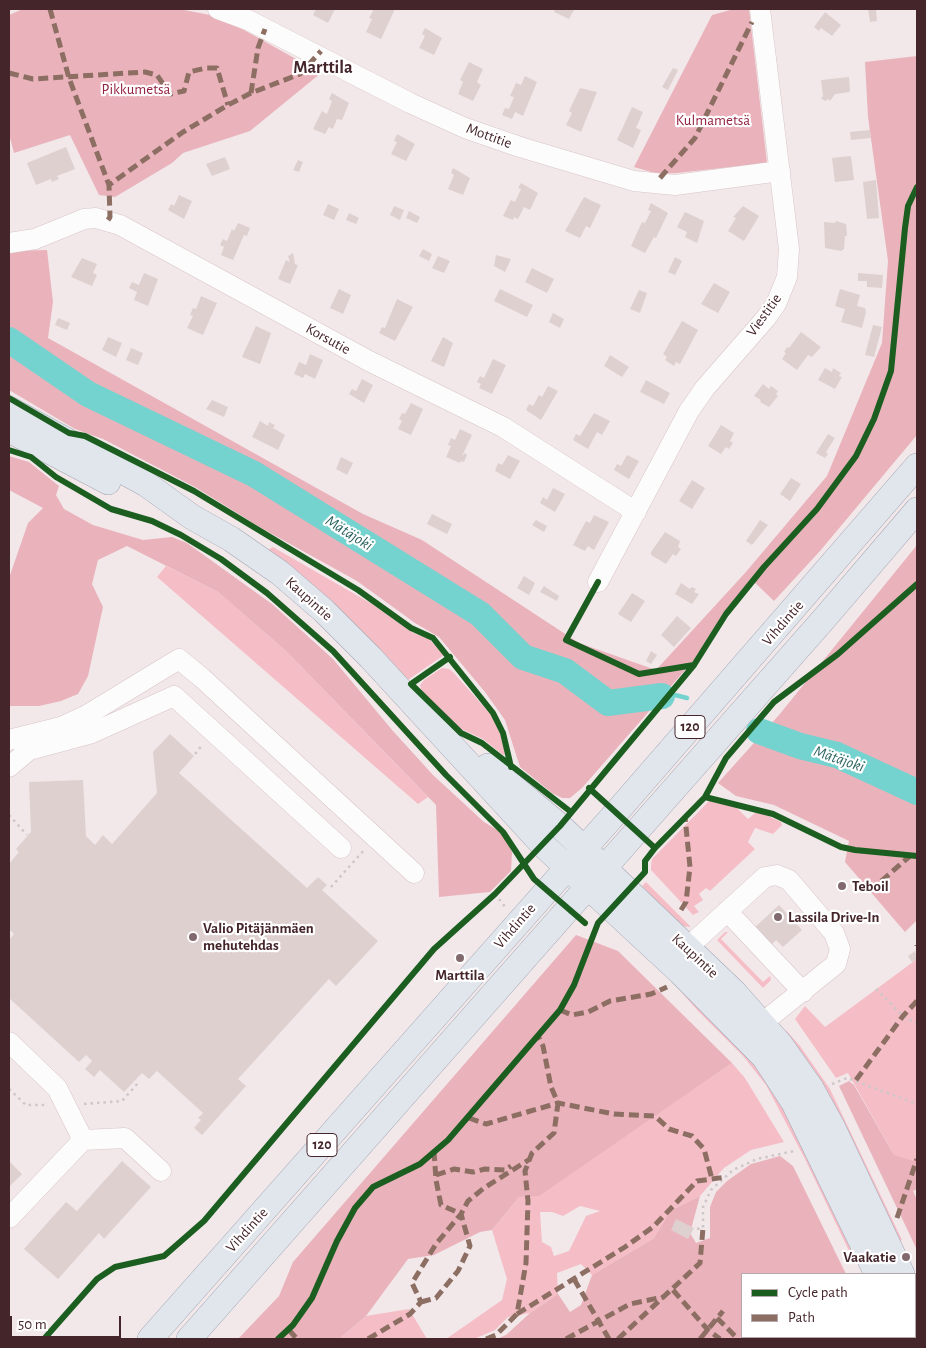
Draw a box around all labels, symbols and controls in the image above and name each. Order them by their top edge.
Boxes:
district label: Marttila [293,57,353,79]
park label: Pikkumetsä [102,80,170,98]
park label: Kulmametsä [676,111,750,129]
street label: Mottitie [464,119,514,153]
street label: Viestitie [743,290,785,340]
street label: Korsutie [302,319,354,359]
water label: Mätäjoki [322,511,376,555]
street label: Kaupintie [282,573,336,625]
street label: Vihdintie [758,597,808,649]
road number: 120 [675,716,705,739]
water label: Mätäjoki [811,741,867,777]
place label: Teboil [852,877,889,895]
marker: Teboil [836,880,848,892]
street label: Vihdintie [490,900,540,952]
place label: Lassila Drive-In [788,908,879,926]
marker: Lassila Drive-In [772,911,784,923]
place label: Valio Pitäjänmäen mehutehdas [203,919,314,954]
street label: Kaupintie [668,930,722,982]
marker: Valio Pitäjänmäen mehutehdas [187,931,199,943]
marker: Marttila [454,952,466,964]
place label: Marttila [435,966,485,984]
road number: 120 [307,1134,337,1156]
street label: Vihdintie [222,1204,272,1256]
place label: Vaakatie [843,1248,896,1266]
marker: Vaakatie [900,1251,912,1263]
legend [741,1273,916,1338]
text: Cycle path [788,1285,848,1300]
scale bar [12,1306,124,1338]
text: Path [788,1310,815,1325]
text: 50 m [18,1317,47,1332]

